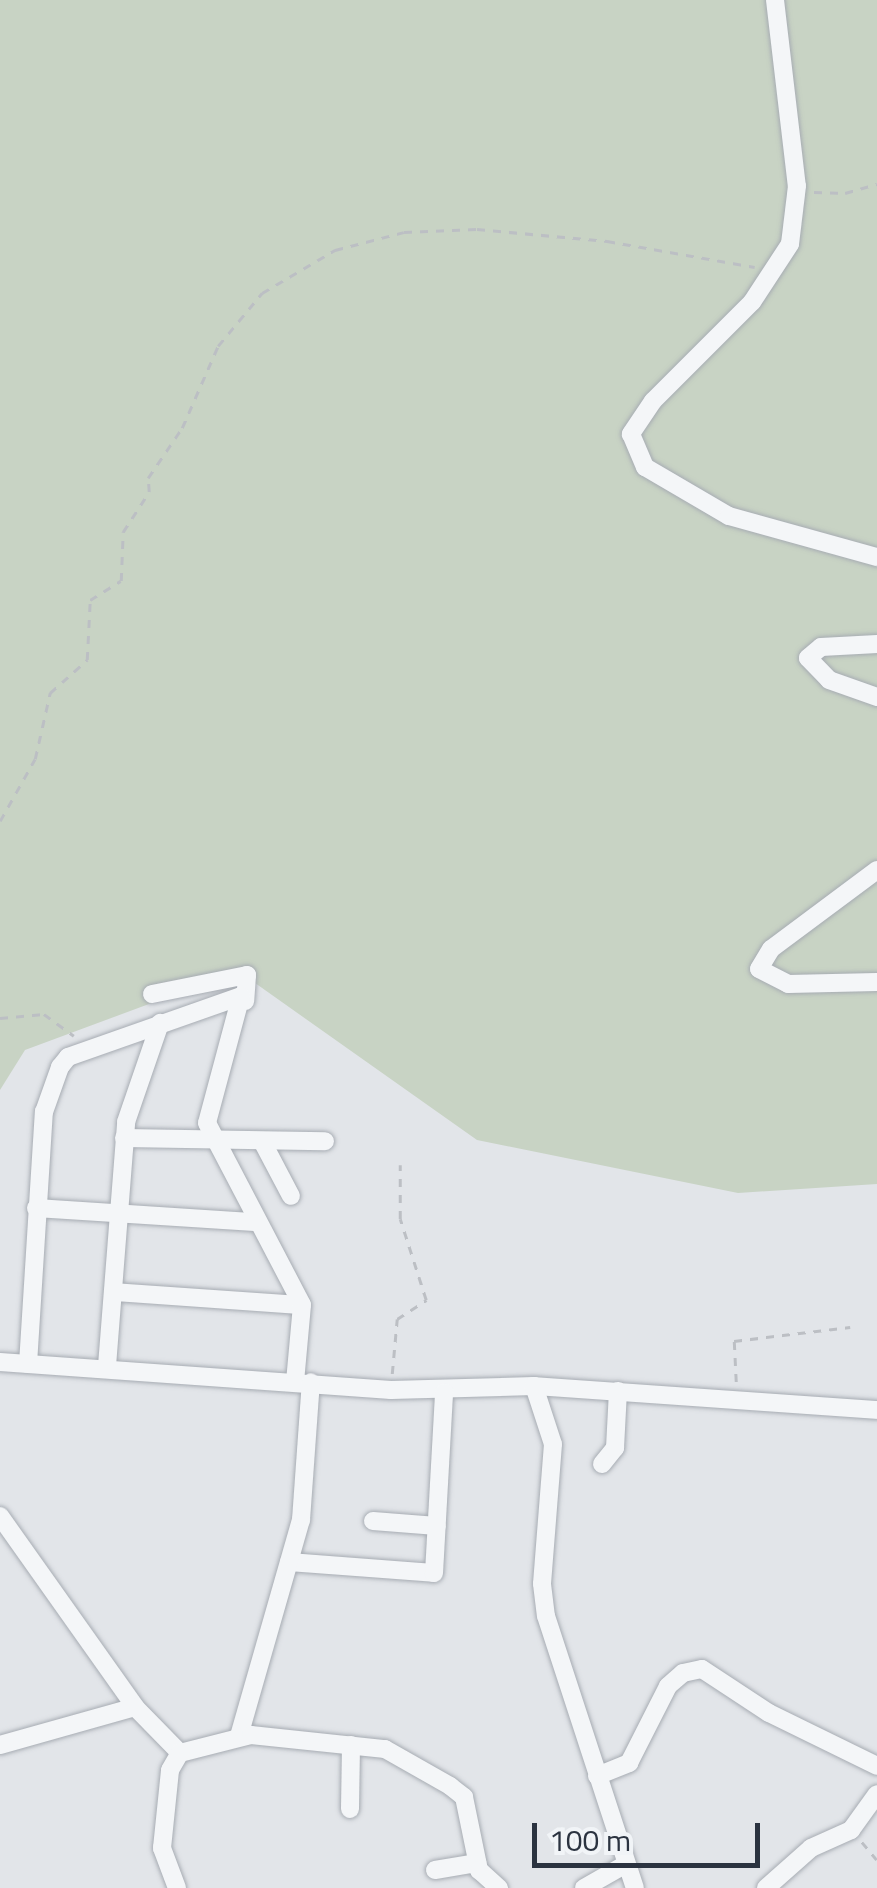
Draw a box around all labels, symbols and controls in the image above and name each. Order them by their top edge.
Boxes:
scale bar [537,1803,764,1865]
text: 100 m [549,1817,631,1863]

